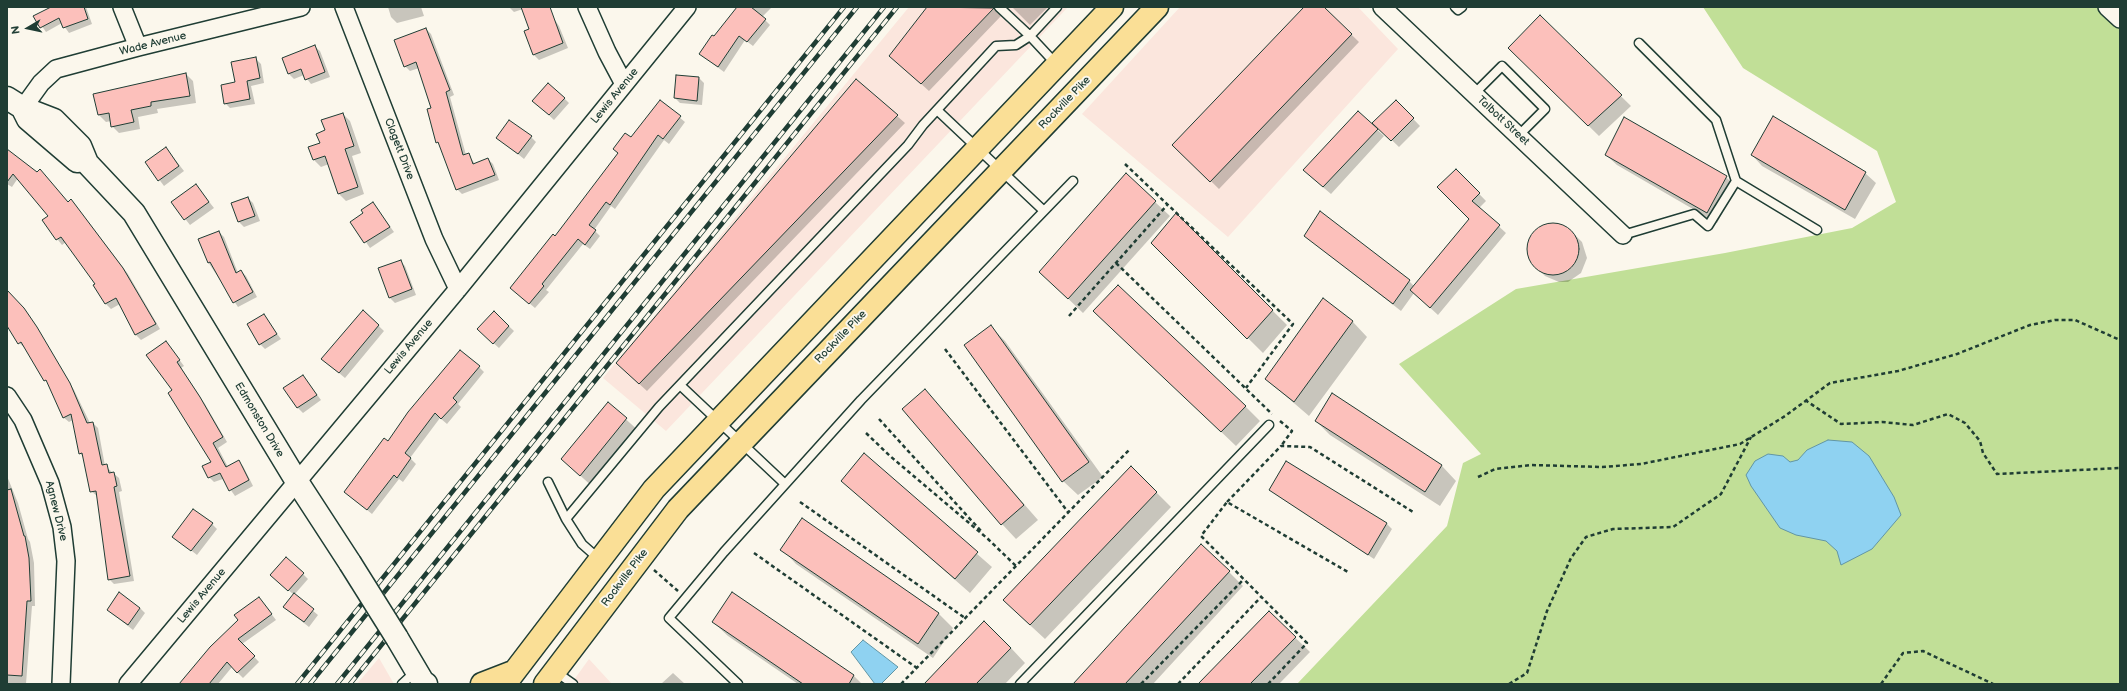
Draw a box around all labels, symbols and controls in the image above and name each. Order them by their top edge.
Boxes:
north arrow [8,8,48,48]
text: N [9,25,23,35]
street label: Wade Avenue [118,29,188,59]
street label: Lewis Avenue [589,65,641,127]
street label: Rockville Pike [1036,74,1094,132]
street label: Talbott Street [1474,94,1532,148]
street label: Clagett Drive [381,116,417,182]
street label: Rockville Pike [812,308,870,366]
street label: Lewis Avenue [382,317,436,377]
street label: Edmonston Drive [231,380,287,460]
street label: Agnew Drive [42,479,70,543]
street label: Rockville Pike [599,547,651,609]
street label: Lewis Avenue [175,566,229,626]

